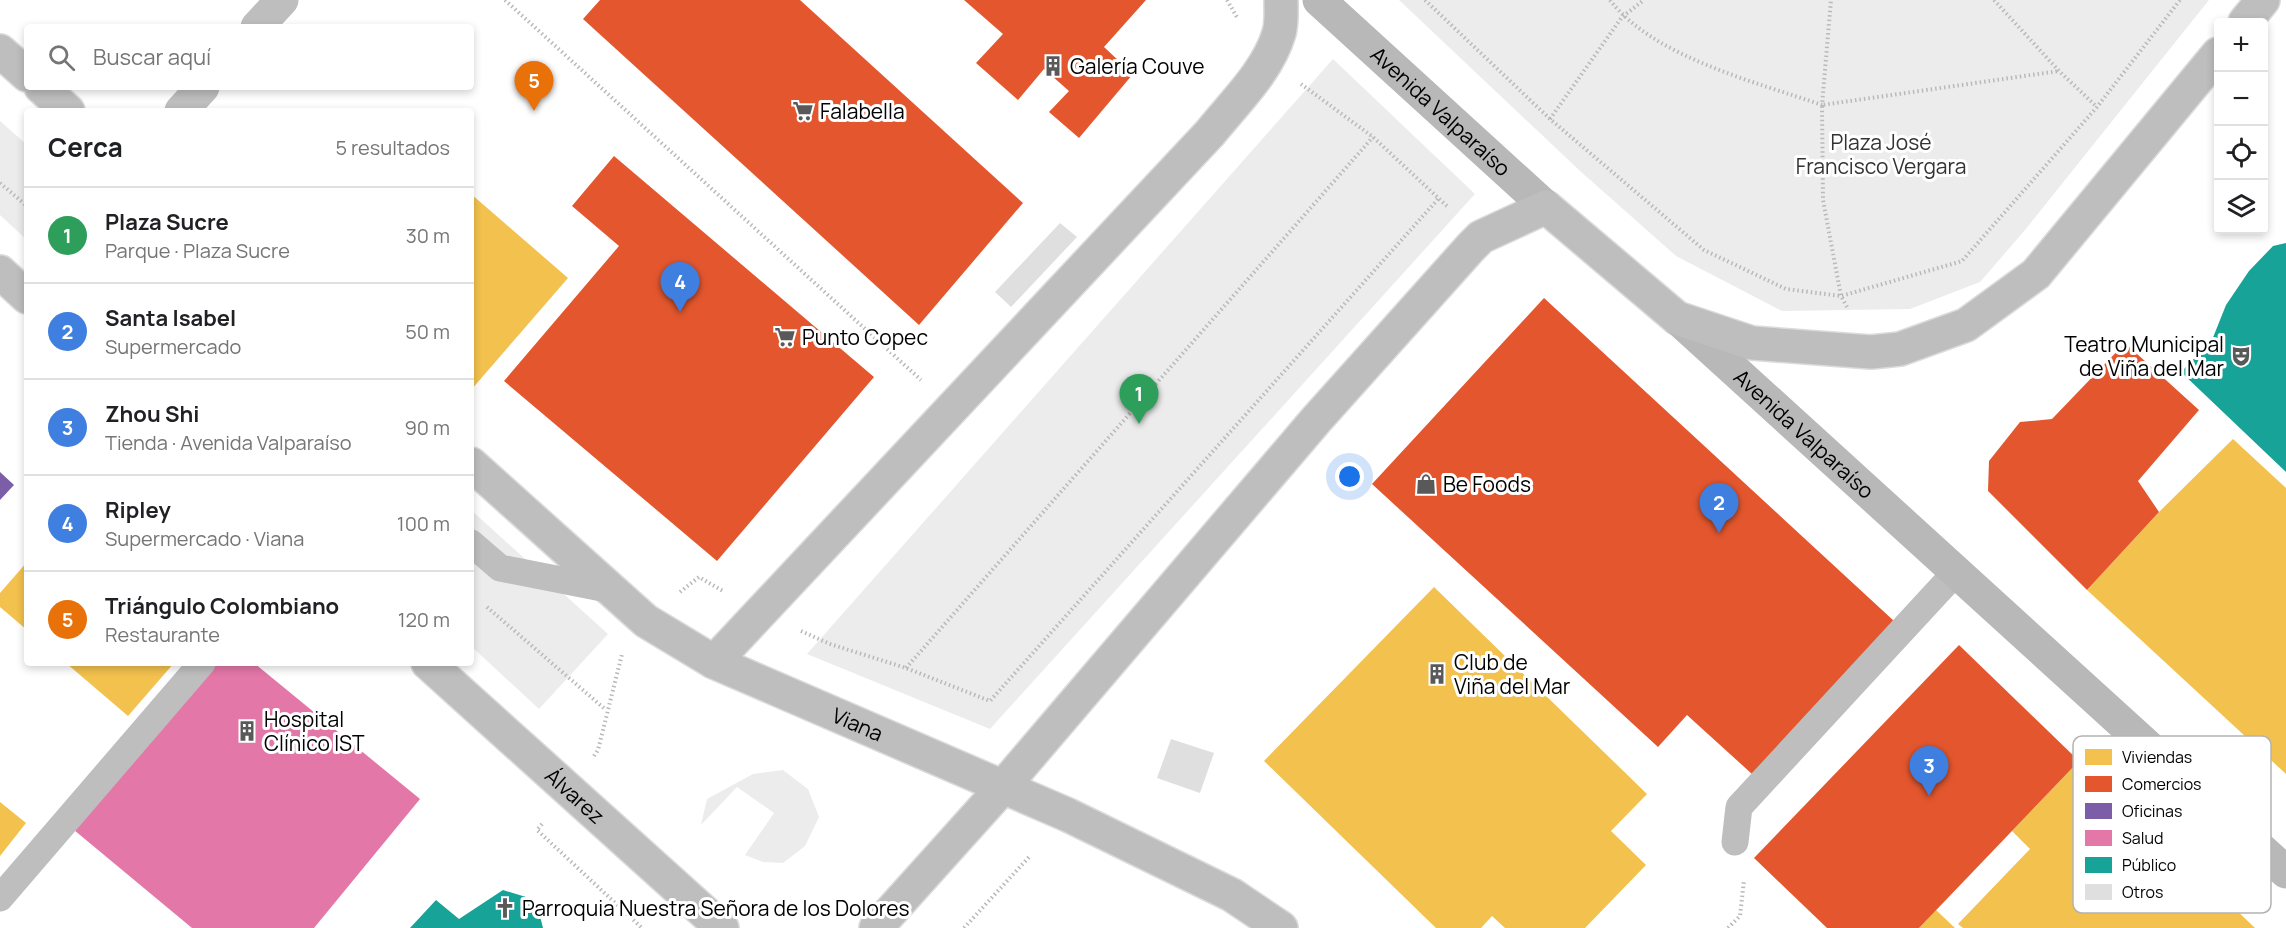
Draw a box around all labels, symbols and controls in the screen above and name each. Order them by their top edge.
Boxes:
map controls [2214,18,2268,234]
button: + [2214,18,2268,72]
search box [24,24,474,90]
street label: Avenida Valparaíso [1365,40,1517,182]
icon: search [45,41,78,74]
text: Buscar aquí [93,42,211,72]
place label: Galería Couve [1070,52,1204,80]
building icon: Galería Couve [1041,54,1065,78]
pin: 5 [514,62,554,111]
button: − [2214,72,2268,126]
place label: Falabella [820,97,905,125]
supermarket icon: Falabella [791,99,815,123]
button: locate [2214,126,2268,180]
park label: Plaza José Francisco Vergara [1796,128,1966,180]
text: Cerca [48,129,123,165]
text: 5 resultados [336,134,450,161]
button: layers [2214,180,2268,234]
text: Plaza Sucre [105,207,229,237]
text: 1 [63,222,72,249]
text: 30 m [406,222,450,249]
text: Parque · Plaza Sucre [105,237,290,264]
pin: 4 [660,262,700,312]
text: Santa Isabel [105,303,236,333]
text: 2 [62,318,73,345]
text: 50 m [405,318,450,345]
place label: Punto Copec [802,323,928,351]
supermarket icon: Punto Copec [773,325,797,349]
place label: Teatro Municipal de Viña del Mar [2064,330,2224,382]
text: Supermercado [105,333,241,360]
theatre icon: Teatro Municipal de Viña del Mar [2229,344,2253,368]
street label: Avenida Valparaíso [1728,363,1880,505]
pin: 1 [1120,374,1158,424]
text: Zhou Shi [105,399,200,429]
text: 3 [62,414,73,441]
text: 90 m [404,414,450,441]
text: Tienda · Avenida Valparaíso [105,429,352,456]
your location [1335,462,1364,491]
place label: Be Foods [1443,470,1531,498]
shop icon: Be Foods [1414,472,1438,496]
pin: 2 [1700,484,1738,533]
text: Ripley [105,495,171,525]
text: 4 [61,510,74,537]
text: 100 m [397,510,450,537]
text: Supermercado · Viana [105,525,304,552]
text: Triángulo Colombiano [105,591,339,621]
text: 5 [62,606,73,633]
text: 120 m [398,606,450,633]
text: Restaurante [105,621,220,648]
place label: Club de Viña del Mar [1454,648,1571,700]
building icon: Club de Viña del Mar [1425,662,1449,686]
street label: Viana [828,701,888,747]
place label: Hospital Clínico IST [264,705,365,757]
building icon: Hospital Clínico IST [235,719,259,743]
legend [2073,736,2271,913]
pin: 3 [1910,746,1948,796]
text: Viviendas [2122,746,2192,768]
street label: Álvarez [539,761,611,830]
text: Comercios [2122,773,2202,795]
text: Oficinas [2122,800,2182,822]
text: Salud [2122,827,2163,849]
text: Público [2122,854,2176,876]
text: Otros [2122,881,2163,903]
place label: Parroquia Nuestra Señora de los Dolores [522,894,909,922]
church icon: Parroquia Nuestra Señora de los Dolores [493,896,517,920]

